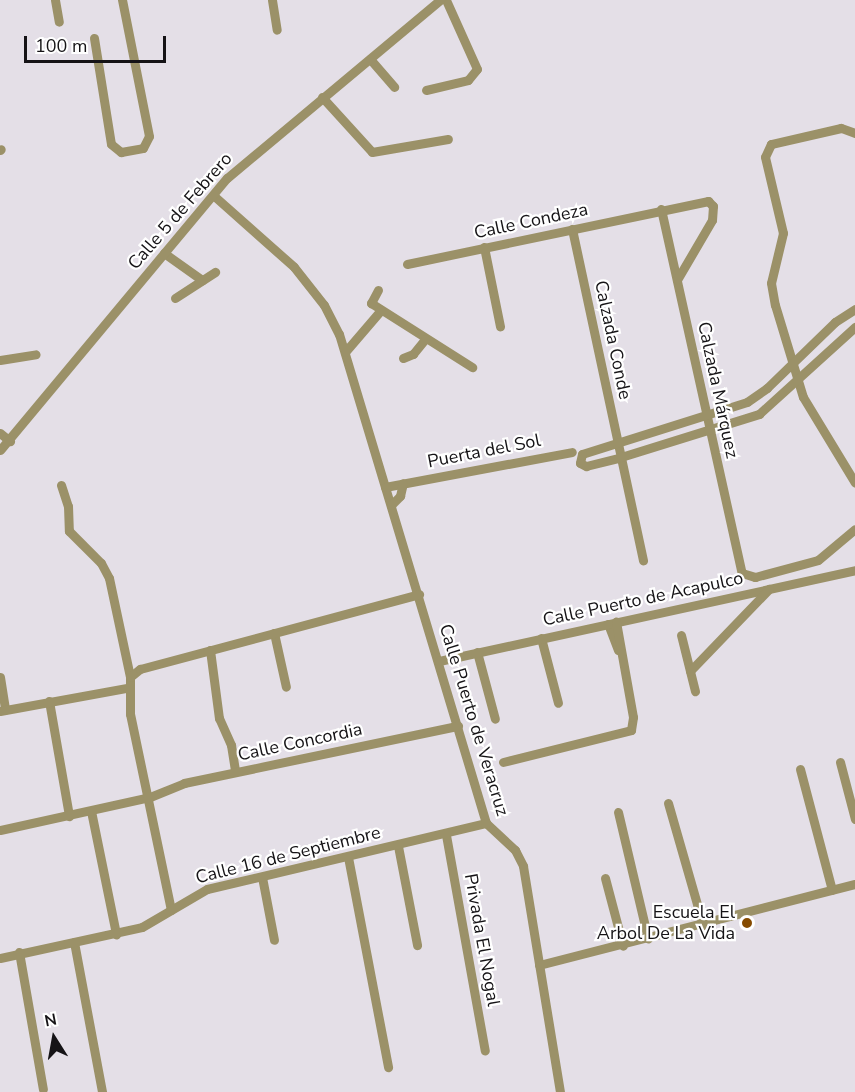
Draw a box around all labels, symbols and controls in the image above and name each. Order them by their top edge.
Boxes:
scale bar [27,24,170,62]
text: 100 m [35,34,87,58]
street label: Calle 5 de Febrero [123,148,237,274]
street label: Calle Condeza [472,198,590,244]
street label: Calzada Conde [590,279,636,401]
street label: Calzada Márquez [693,320,743,460]
street label: Puerta del Sol [426,429,542,473]
street label: Calle Puerto de Acapulco [541,567,745,631]
street label: Calle Puerto de Veracruz [434,621,514,819]
street label: Calle Concordia [236,718,364,766]
street label: Calle 16 de Septiembre [193,822,383,888]
street label: Privada El Nogal [460,872,504,1008]
place label: Escuela El Arbol De La Vida [597,902,735,944]
marker: Escuela El Arbol De La Vida [740,916,754,930]
north arrow [24,1008,84,1068]
text: N [43,1008,59,1032]

